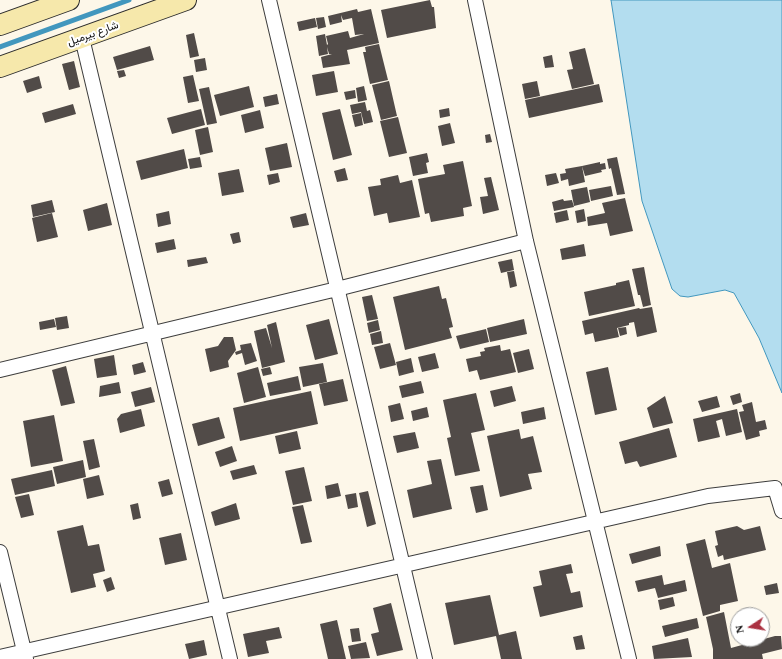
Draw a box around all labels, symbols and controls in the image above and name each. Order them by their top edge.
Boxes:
street label: شارع بيرميل [66,19,120,49]
north arrow [730,607,770,647]
text: N [733,624,746,634]

